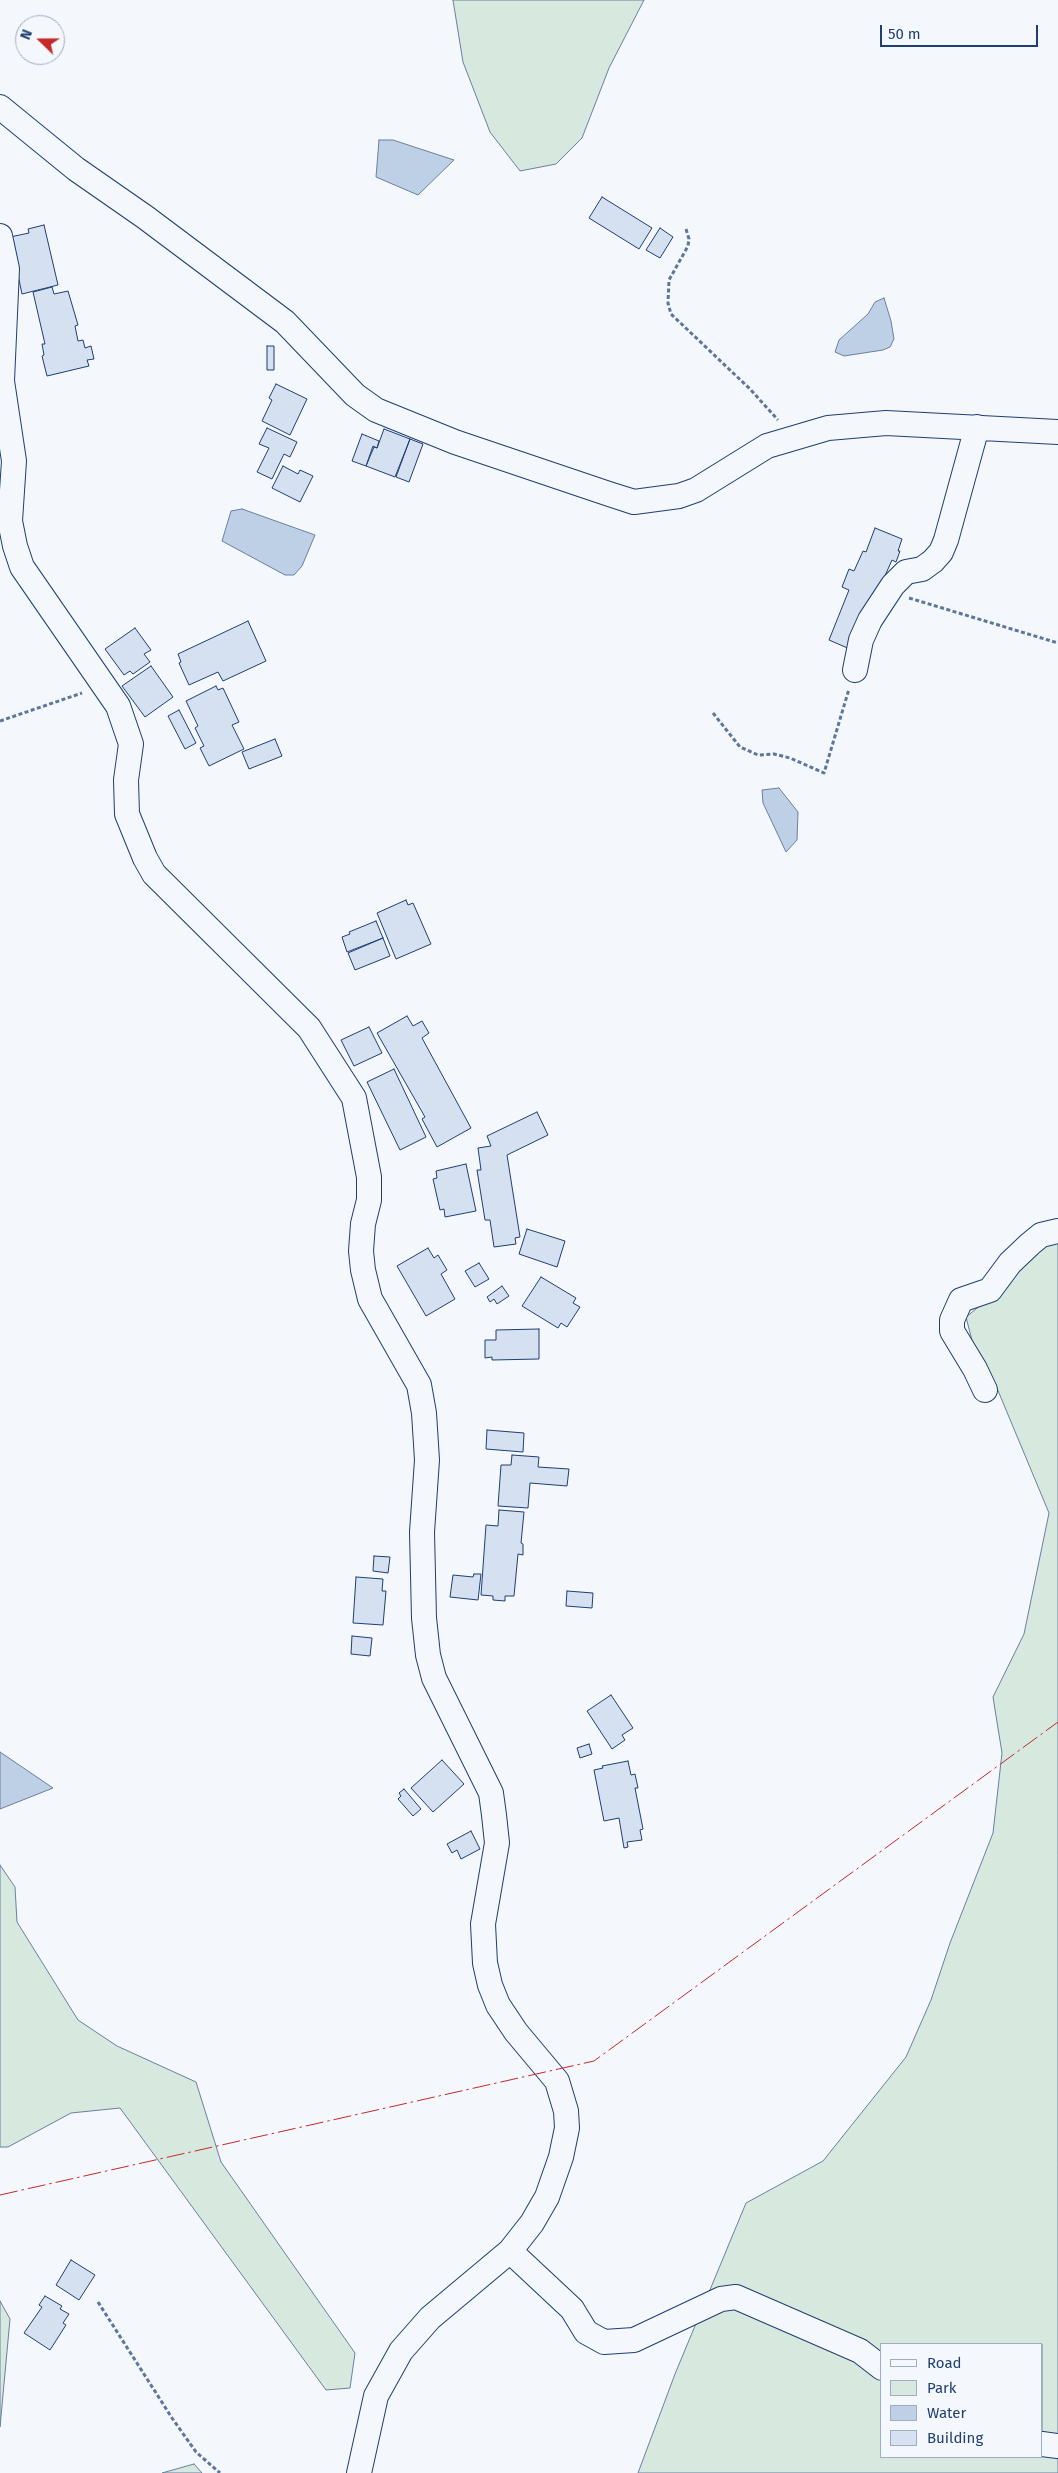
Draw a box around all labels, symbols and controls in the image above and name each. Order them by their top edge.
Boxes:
north arrow [15,15,65,65]
scale bar [883,15,1040,47]
text: 50 m [888,25,921,43]
text: N [17,27,36,42]
legend [880,2343,1043,2458]
text: Road [927,2354,962,2372]
text: Park [927,2379,957,2397]
text: Water [927,2404,966,2422]
text: Building [927,2429,983,2447]

